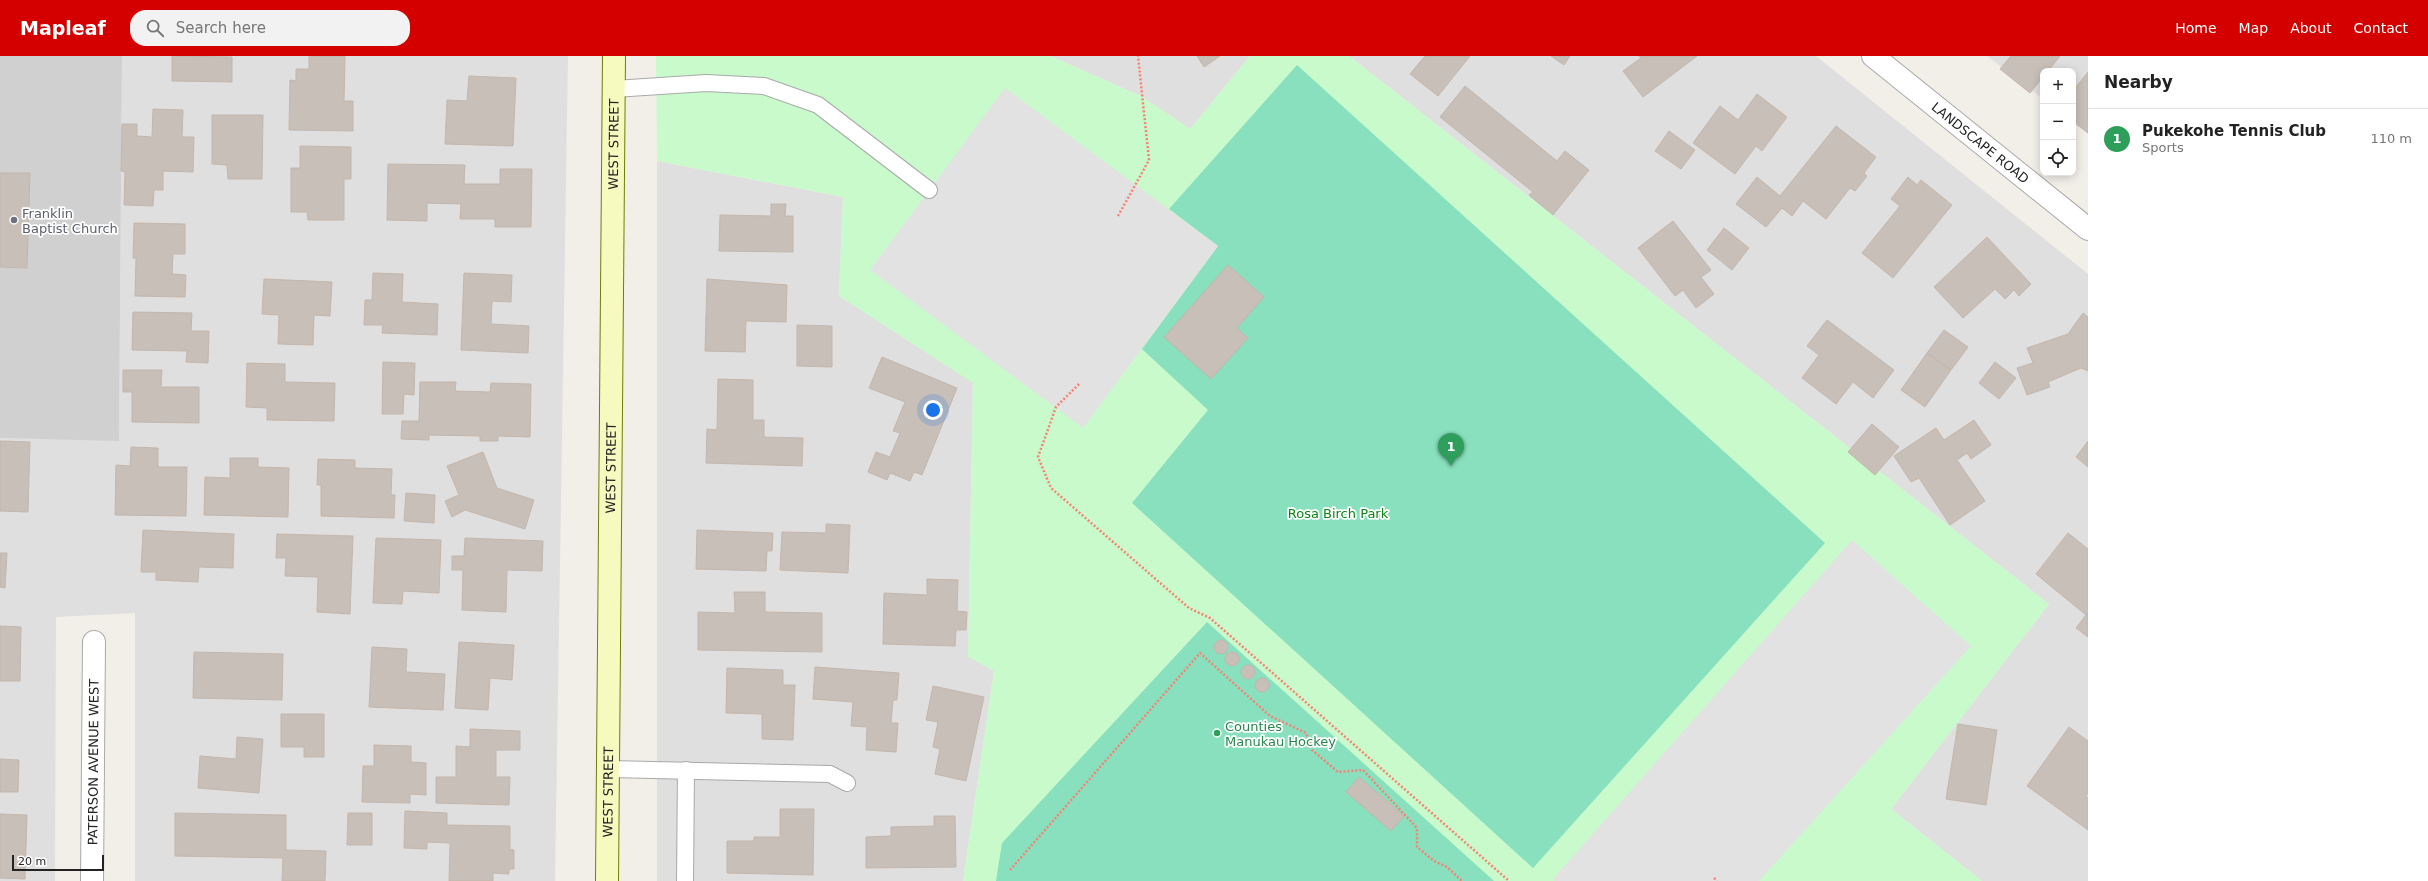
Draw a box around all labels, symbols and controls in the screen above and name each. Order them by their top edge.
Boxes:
search box [130,10,410,46]
text: Mapleaf [20,17,106,39]
icon: search [144,17,166,39]
text: Search here [176,19,266,37]
text: Home [2175,20,2217,36]
text: Map [2239,20,2268,36]
text: About [2290,20,2332,36]
text: Contact [2354,20,2408,36]
map controls [2040,68,2076,176]
button: + [2040,68,2076,104]
text: Nearby [2104,72,2173,92]
street label: WEST STREET [605,98,621,190]
street label: LANDSCAPE ROAD [1929,99,2032,186]
button: − [2040,104,2076,140]
text: Pukekohe Tennis Club [2142,122,2326,140]
text: 1 [2112,131,2122,146]
text: 110 m [2370,131,2412,146]
button: locate [2040,140,2076,176]
text: Sports [2142,140,2184,155]
place label: Franklin Baptist Church [22,206,118,236]
marker: Franklin Baptist Church [9,215,19,225]
your location [923,400,943,420]
street label: WEST STREET [603,422,618,514]
pin: 1 [1438,433,1464,466]
park label: Rosa Birch Park [1288,506,1389,521]
street label: PATERSON AVENUE WEST [85,679,101,845]
place label: Counties Manukau Hockey [1225,719,1336,749]
marker: Counties Manukau Hockey [1212,728,1222,738]
street label: WEST STREET [600,746,616,838]
scale bar [12,853,104,872]
text: 20 m [18,855,46,868]

